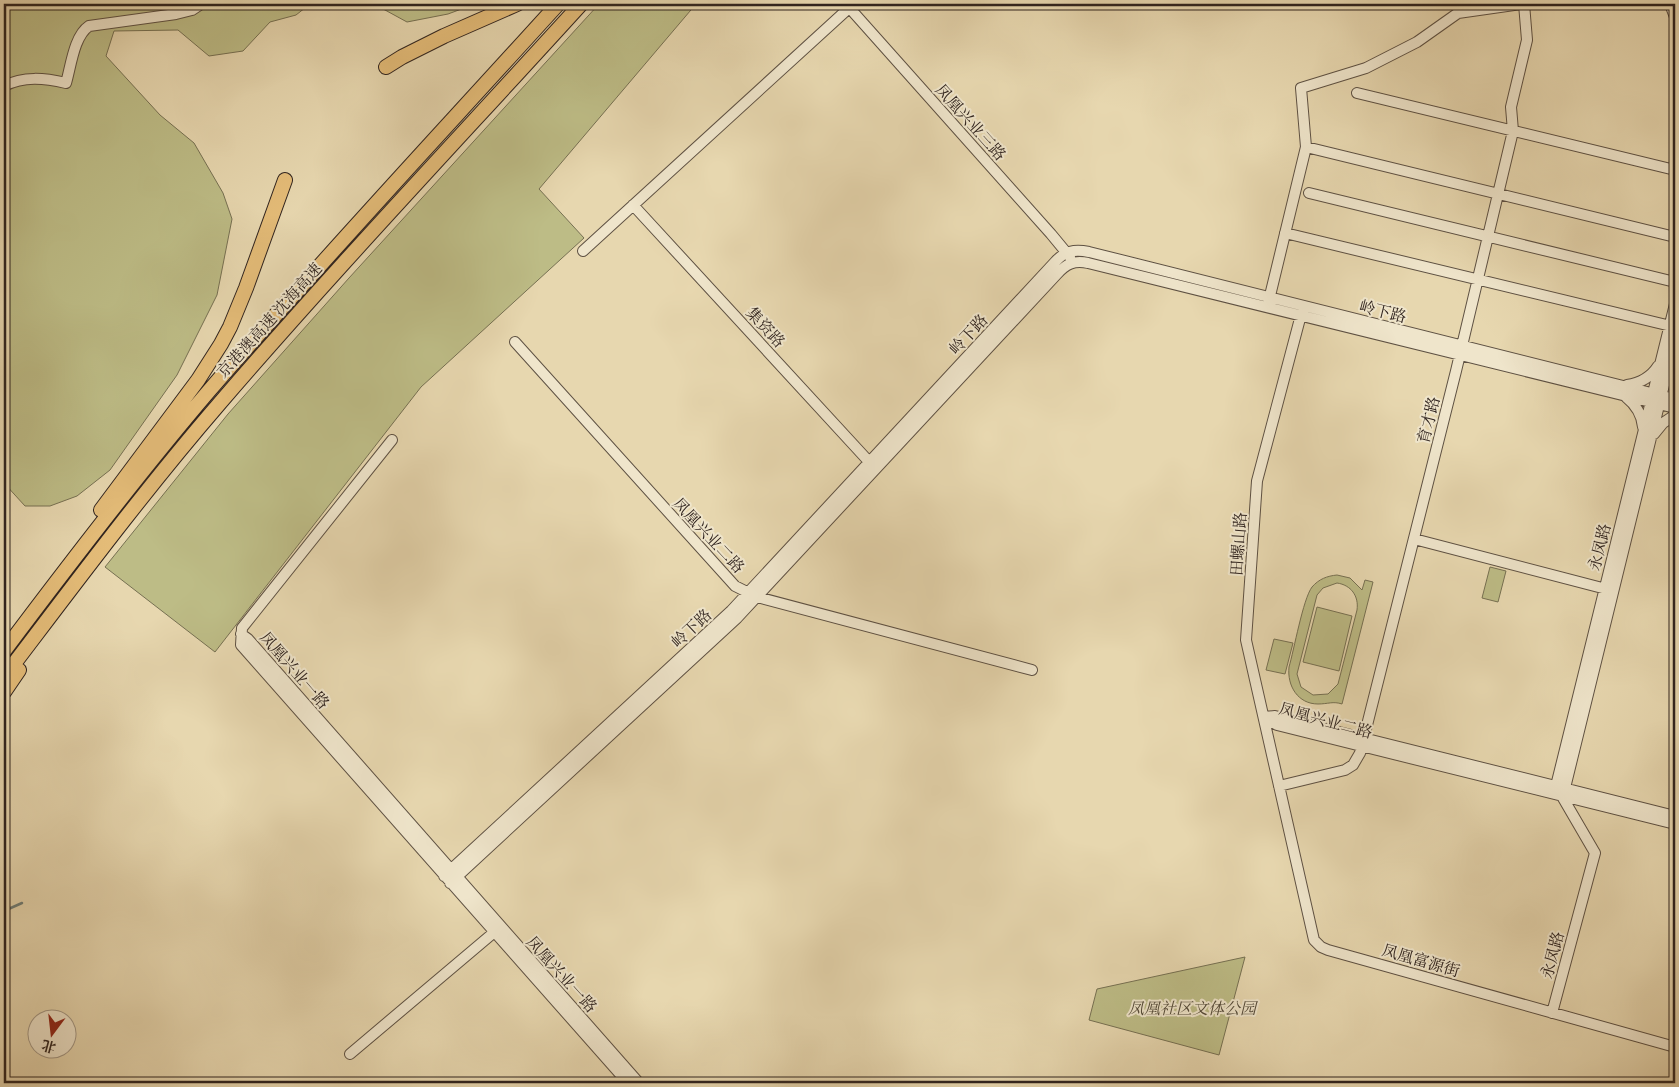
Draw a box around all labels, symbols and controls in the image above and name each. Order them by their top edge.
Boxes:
street label: 凤凰兴业三路 [930,78,1012,166]
street label: 京港澳高速 沈海高速 [211,257,327,383]
street label: 岭下路 [1357,294,1409,328]
street label: 集资路 [741,301,791,353]
street label: 岭下路 [943,308,993,360]
street label: 育才路 [1411,394,1445,446]
street label: 凤凰兴业二路 [667,492,751,578]
street label: 田螺山路 [1224,511,1252,577]
street label: 永凤路 [1582,521,1616,573]
street label: 岭下路 [665,603,717,653]
street label: 凤凰兴业一路 [254,626,336,714]
street label: 凤凰兴业二路 [1277,696,1375,744]
street label: 永凤路 [1534,929,1570,981]
street label: 凤凰兴业一路 [521,930,603,1018]
street label: 凤凰富源街 [1379,937,1463,983]
park label: 凤凰社区文体公园 [1128,996,1259,1020]
north arrow [28,1010,78,1060]
text: 北 [39,1035,58,1058]

